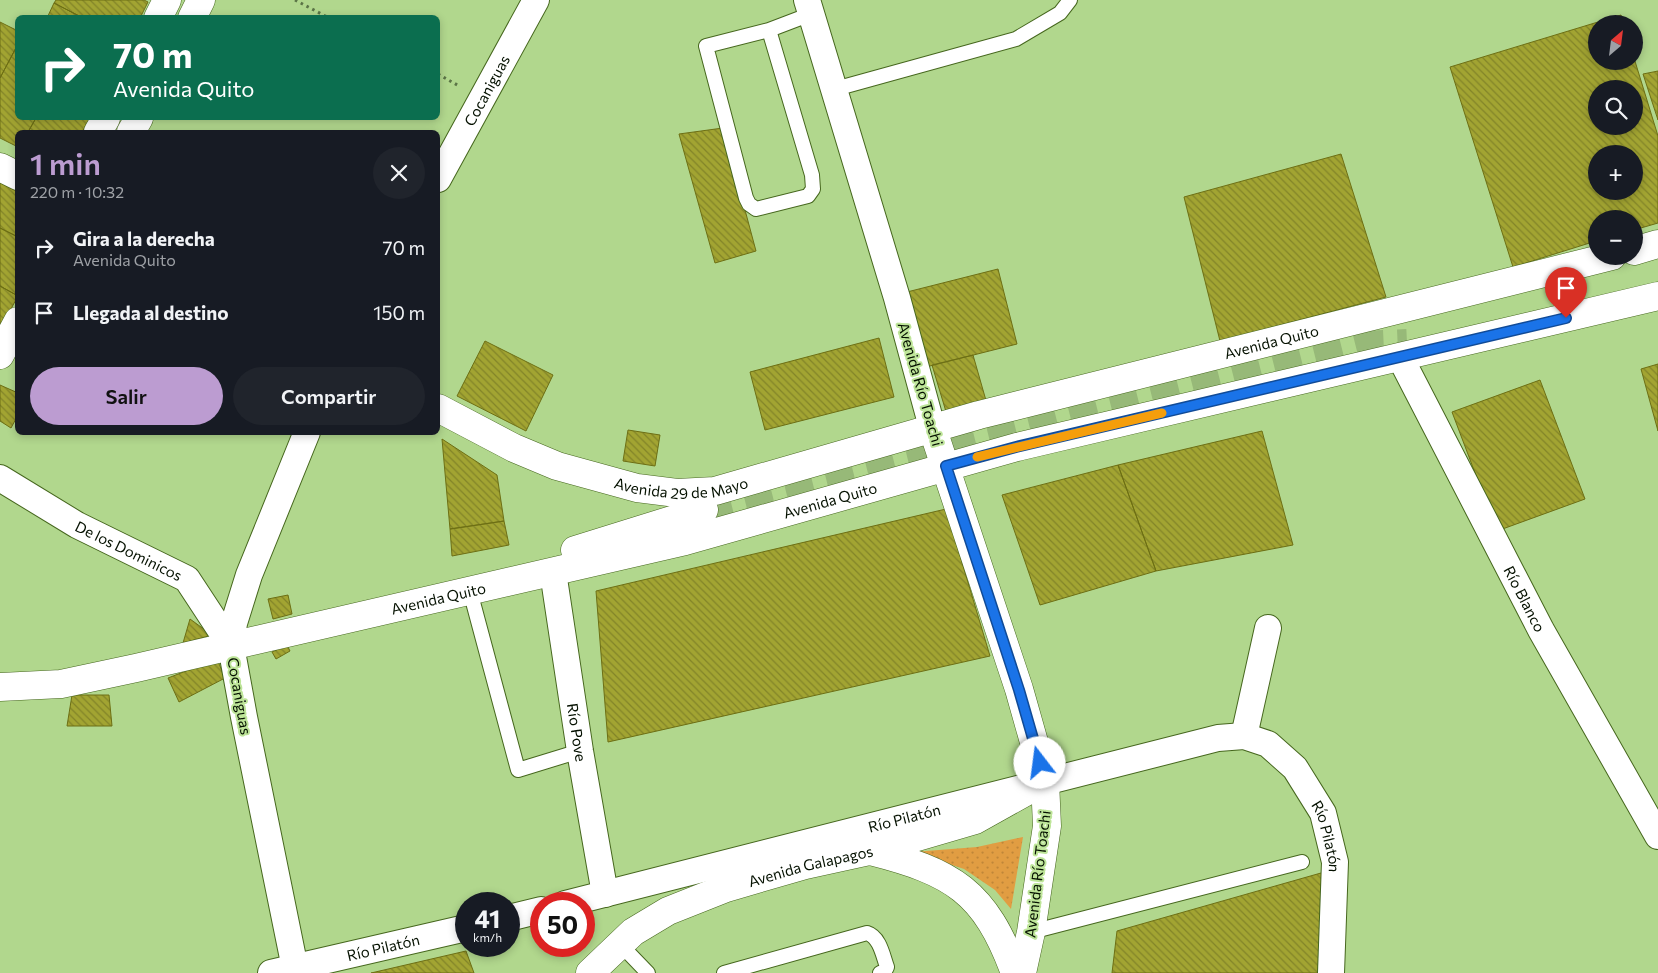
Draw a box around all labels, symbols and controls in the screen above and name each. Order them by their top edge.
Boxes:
north arrow [1588,15,1642,70]
map controls [1588,15,1643,265]
text: 70 m [113,32,193,75]
icon: right [30,35,95,100]
street label: Cocaniguas [460,52,513,129]
text: Avenida Quito [113,75,254,102]
button: search [1588,80,1643,135]
text: 1 min [30,144,101,181]
button: + [1588,145,1643,200]
button: close [373,147,425,199]
text: 220 m · 10:32 [30,182,124,201]
button: − [1588,210,1643,265]
text: Gira a la derecha [73,227,215,250]
icon: right [30,234,58,262]
text: 70 m [382,236,425,259]
text: Avenida Quito [73,250,176,269]
pin [1545,267,1587,318]
icon: arrive [1552,274,1580,302]
icon: arrive [30,299,58,327]
text: Llegada al destino [73,301,229,324]
text: 150 m [373,301,425,324]
street label: Avenida Río Toachi [895,320,947,448]
street label: Avenida Quito [1222,321,1320,362]
button: Salir [30,367,223,425]
button: Compartir [233,367,425,425]
street label: Avenida 29 de Mayo [612,473,750,502]
street label: Avenida Quito [781,478,879,522]
street label: De los Dominicos [73,517,185,584]
street label: Río Blanco [1500,562,1549,635]
street label: Avenida Quito [389,578,487,618]
street label: Cocaniguas [224,656,256,736]
street label: Río Pove [564,702,591,763]
position arrow [1013,736,1065,788]
street label: Río Pilatón [1308,797,1344,873]
street label: Río Pilatón [866,800,942,836]
street label: Avenida Río Toachi [1020,809,1054,939]
street label: Avenida Galapagos [746,841,875,890]
speed limit sign: 50 [530,892,595,957]
text: 41 [475,903,500,933]
street label: Río Pilatón [345,930,421,964]
text: km/h [473,930,502,944]

